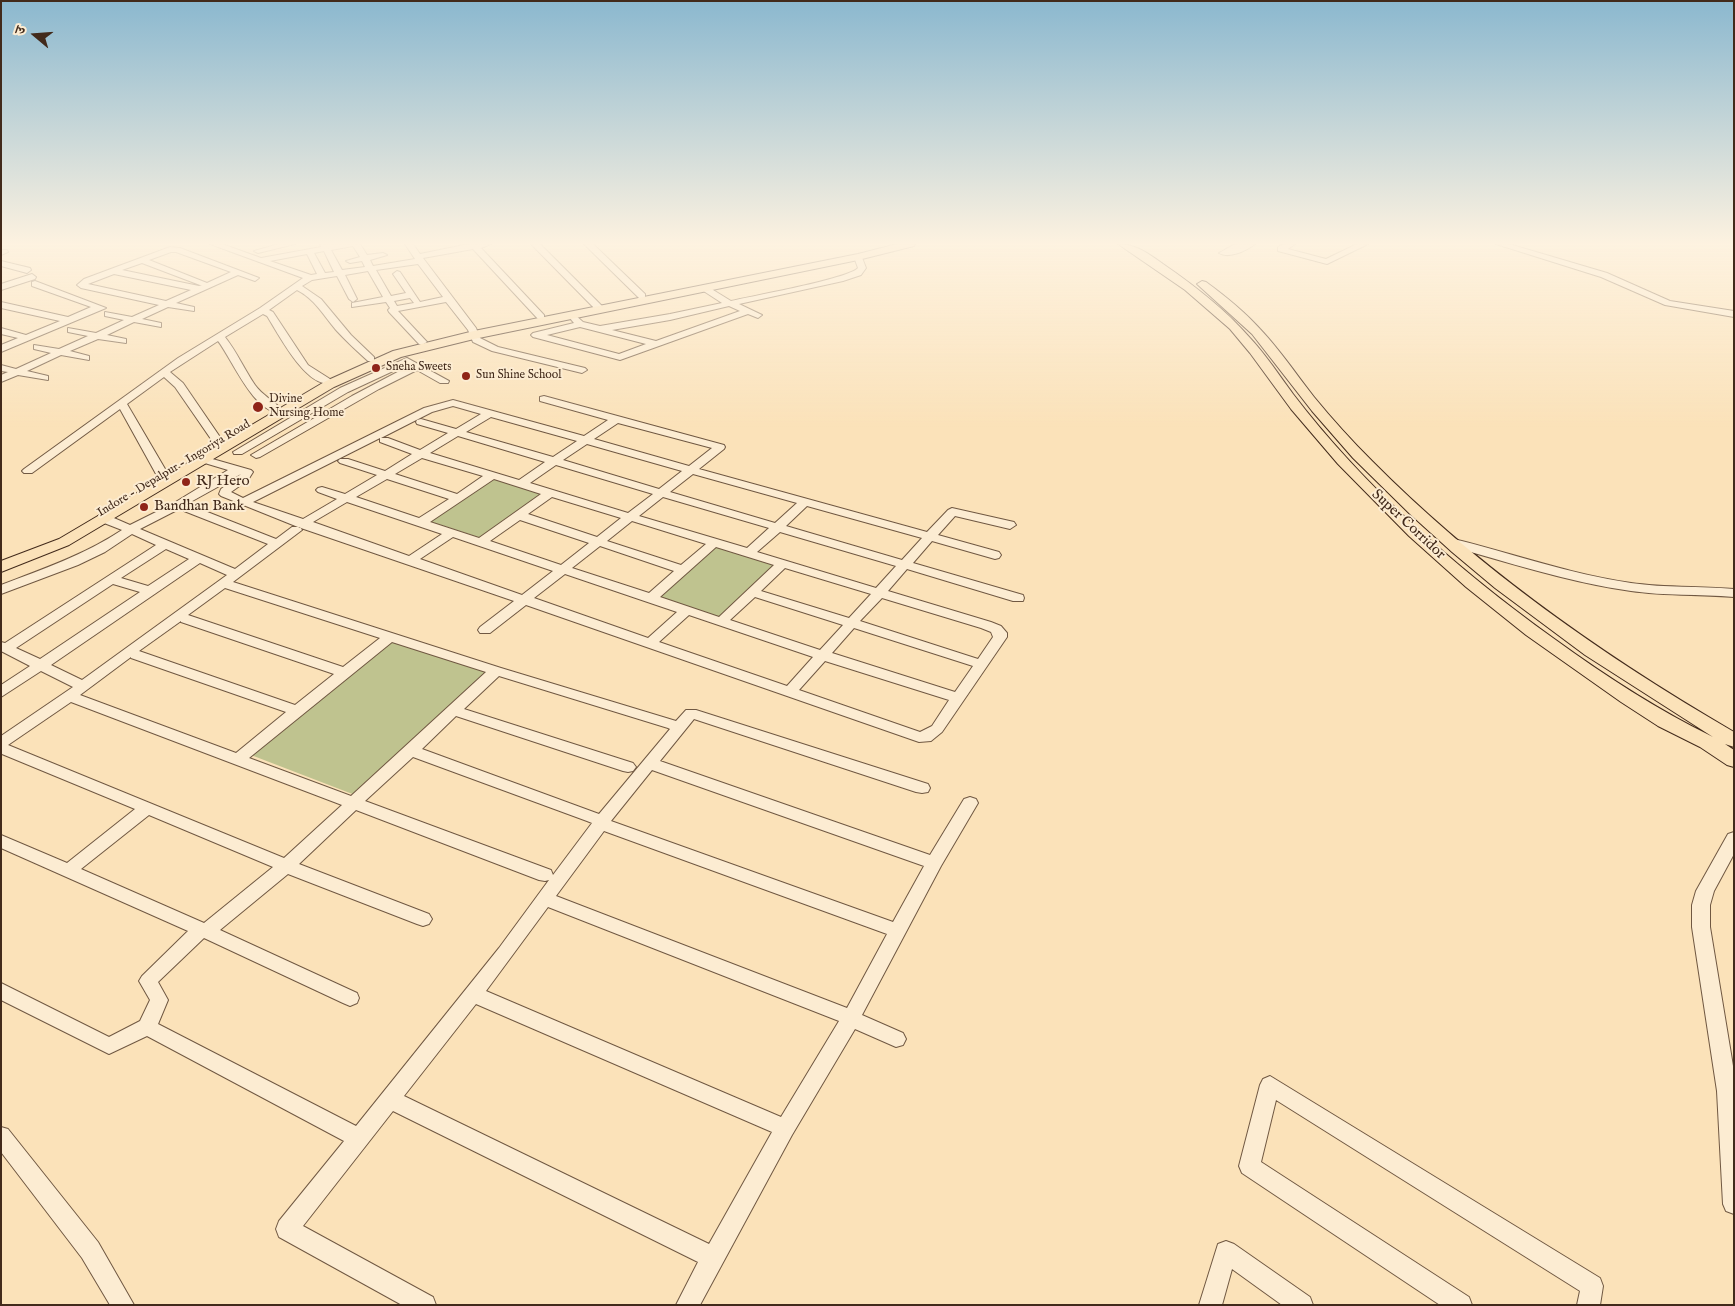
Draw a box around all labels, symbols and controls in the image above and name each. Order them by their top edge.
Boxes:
north arrow [10,10,60,60]
text: उ [11,24,30,37]
place label: Sneha Sweets [386,361,451,375]
marker: Sneha Sweets [370,362,382,374]
place label: Sun Shine School [476,369,561,383]
marker: Sun Shine School [460,370,472,382]
place label: Divine Nursing Home [269,393,344,421]
marker: Divine Nursing Home [251,400,265,414]
street label: Indore - Depalpur - Ingoriya Road [95,418,253,520]
place label: RJ Hero [196,473,250,491]
marker: RJ Hero [180,476,192,488]
street label: Super Corridor [1367,486,1449,564]
place label: Bandhan Bank [154,498,245,516]
marker: Bandhan Bank [138,501,150,513]

